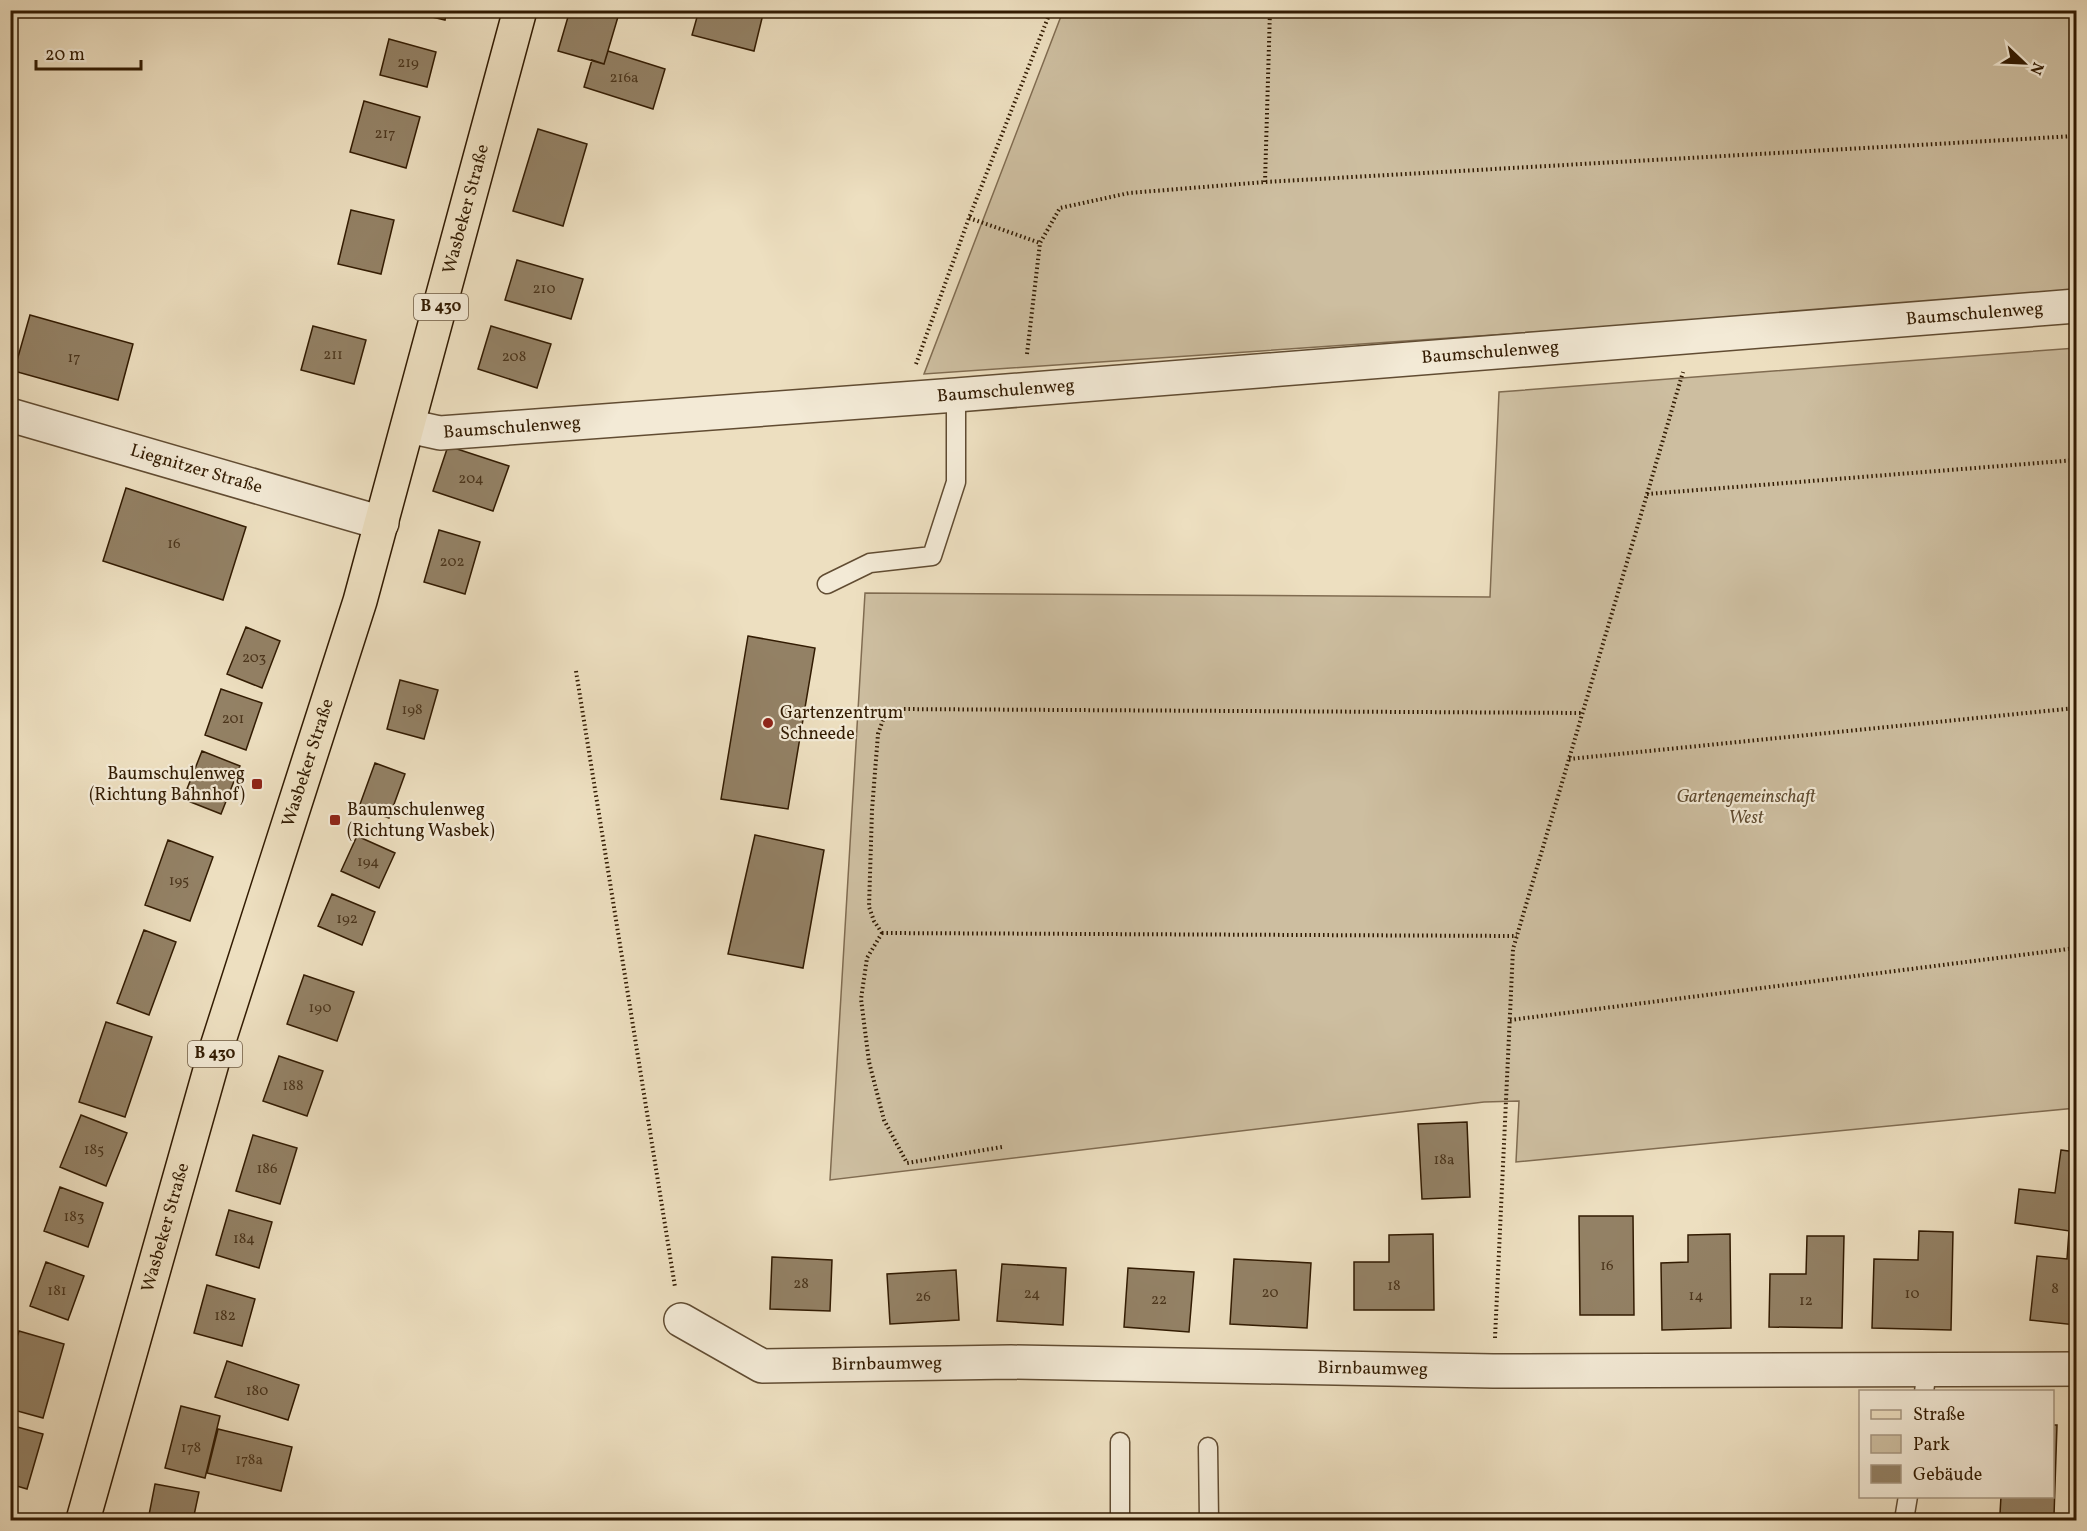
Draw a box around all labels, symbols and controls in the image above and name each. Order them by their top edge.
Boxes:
scale bar [36,33,141,71]
north arrow [1994,33,2054,93]
text: 20 m [45,43,85,68]
house number: 219 [397,53,419,74]
text: N [2023,58,2048,78]
house number: 216a [610,68,638,89]
house number: 217 [374,124,396,145]
street label: Wasbeker Straße [437,142,496,277]
house number: 210 [533,279,555,300]
road number: B 430 [414,294,468,320]
street label: Baumschulenweg [1905,296,2044,332]
street label: Baumschulenweg [1420,335,1560,370]
house number: 211 [323,345,343,366]
house number: 208 [502,347,526,368]
house number: 17 [67,348,81,369]
street label: Baumschulenweg [936,373,1075,409]
street label: Baumschulenweg [442,410,582,445]
street label: Liegnitzer Straße [127,438,265,500]
house number: 204 [458,469,484,490]
house number: 16 [167,534,181,555]
house number: 202 [440,552,464,573]
house number: 203 [242,648,266,669]
street label: Wasbeker Straße [276,696,340,830]
house number: 198 [401,700,423,721]
place label: Gartenzentrum Schneede [780,701,903,747]
house number: 201 [222,709,244,730]
marker: Gartenzentrum Schneede [761,716,775,730]
place label: Baumschulenweg (Richtung Bahnhof) [89,762,245,808]
marker: Baumschulenweg (Richtung Bahnhof) [250,777,264,791]
park label: Gartengemeinschaft West [1676,785,1816,831]
place label: Baumschulenweg (Richtung Wasbek) [347,798,495,844]
marker: Baumschulenweg (Richtung Wasbek) [328,813,342,827]
house number: 194 [357,852,379,873]
house number: 195 [169,871,189,892]
house number: 192 [336,909,358,930]
house number: 190 [309,998,331,1019]
road number: B 430 [188,1041,242,1067]
house number: 188 [282,1076,304,1097]
house number: 185 [84,1140,104,1161]
house number: 18a [1434,1150,1454,1171]
house number: 186 [256,1159,278,1180]
street label: Wasbeker Straße [135,1160,196,1295]
house number: 183 [63,1207,85,1228]
house number: 184 [233,1229,255,1250]
house number: 16 [1600,1256,1614,1277]
house number: 28 [793,1274,809,1295]
house number: 18 [1387,1276,1401,1297]
house number: 8 [2051,1279,2059,1300]
house number: 181 [47,1281,67,1302]
house number: 20 [1262,1283,1278,1304]
house number: 24 [1024,1284,1040,1305]
house number: 10 [1905,1284,1919,1305]
house number: 14 [1689,1286,1703,1307]
house number: 26 [915,1287,931,1308]
house number: 22 [1151,1290,1167,1311]
house number: 12 [1799,1291,1813,1312]
house number: 182 [214,1306,236,1327]
street label: Birnbaumweg [831,1351,942,1377]
street label: Birnbaumweg [1317,1355,1428,1382]
house number: 180 [246,1381,268,1402]
legend [1859,1390,2054,1498]
text: Straße [1913,1403,1965,1428]
text: Park [1913,1433,1950,1458]
house number: 178 [181,1438,201,1459]
house number: 178a [235,1450,263,1471]
text: Gebäude [1913,1463,1982,1488]

